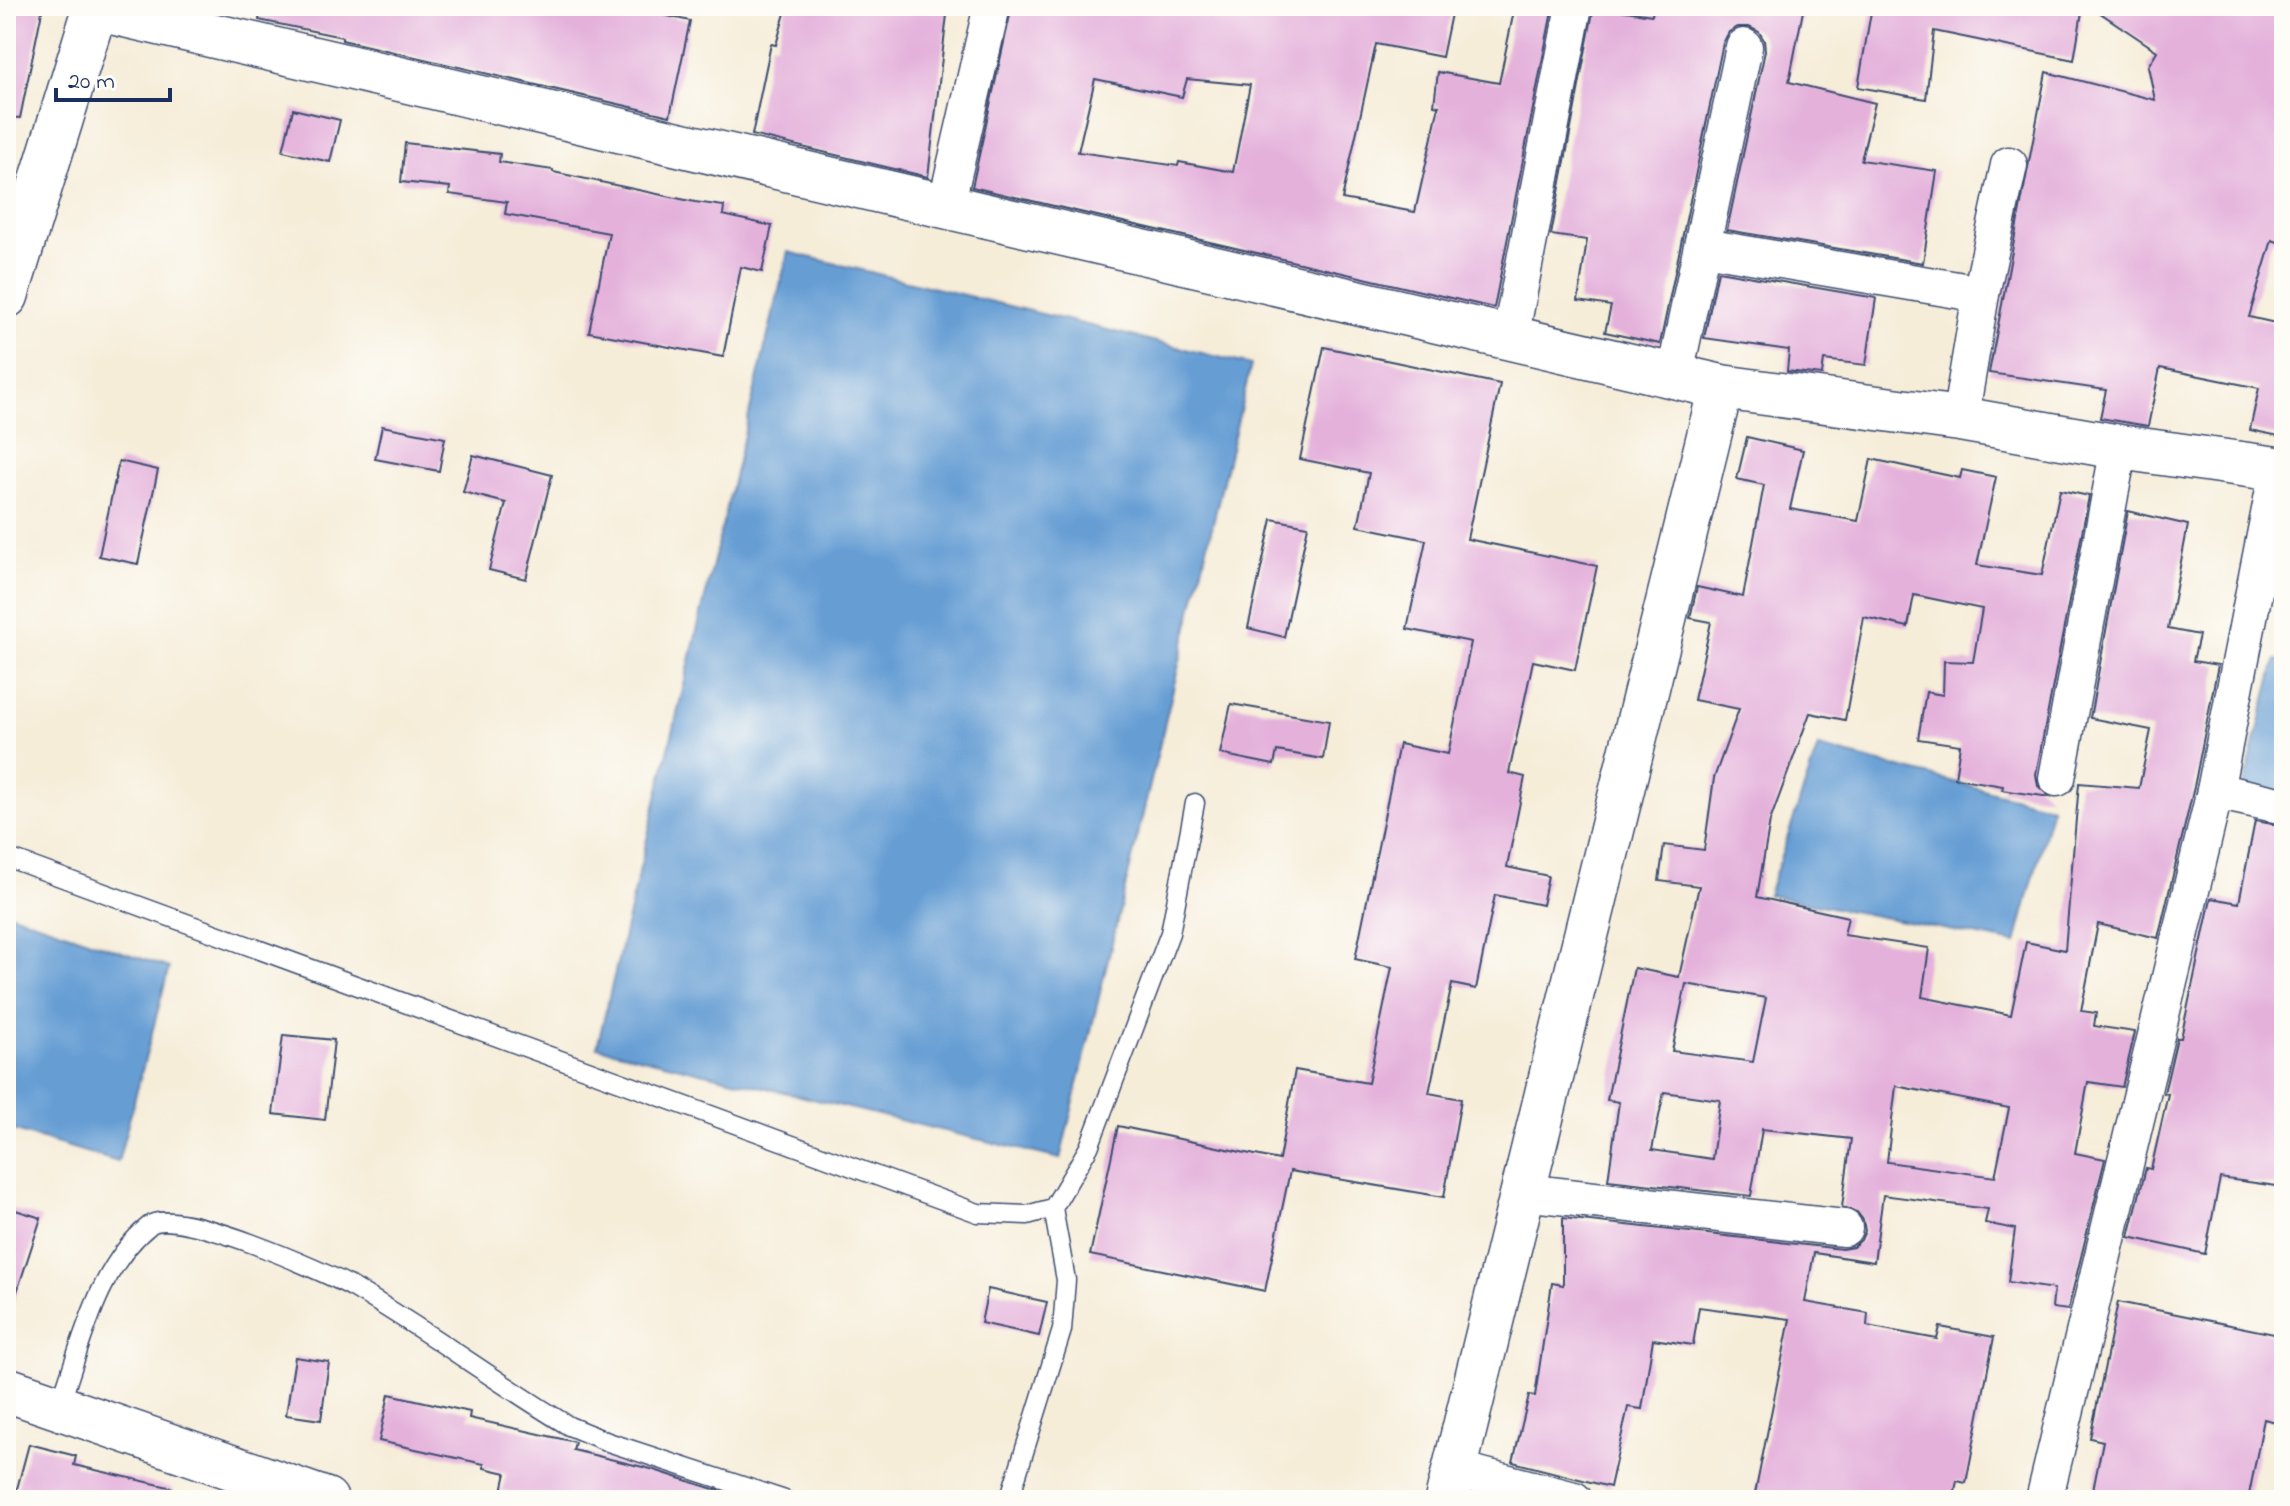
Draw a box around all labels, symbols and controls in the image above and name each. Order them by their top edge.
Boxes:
scale bar [56,52,170,102]
text: 20 m [68,65,115,100]

